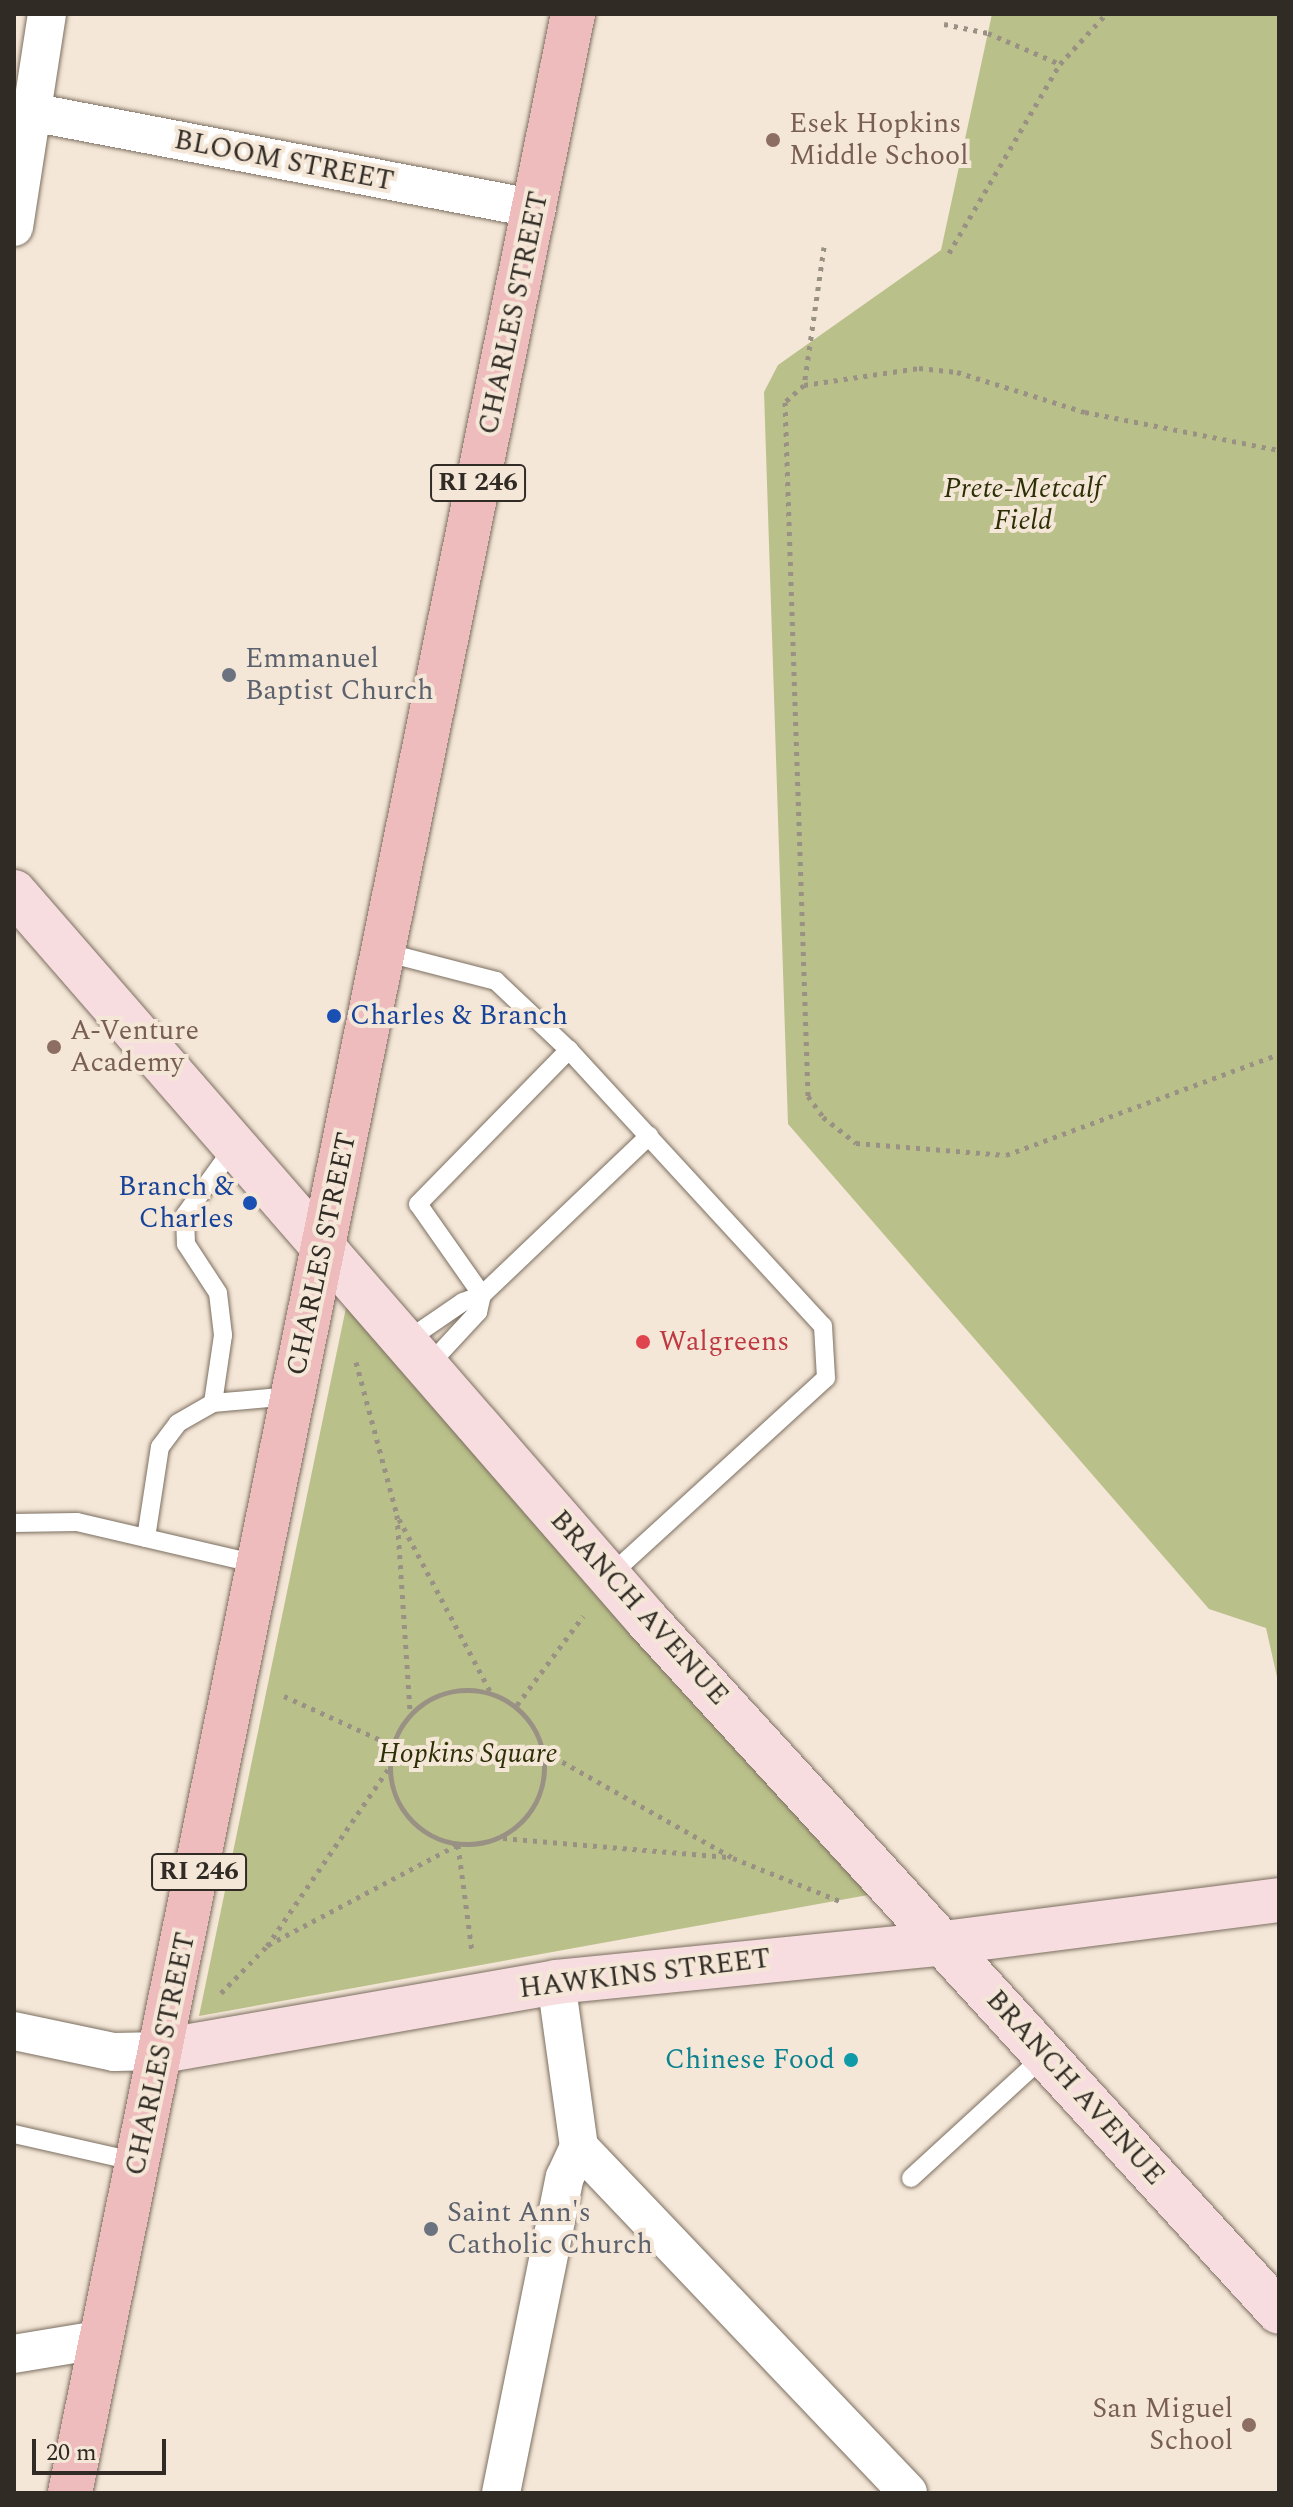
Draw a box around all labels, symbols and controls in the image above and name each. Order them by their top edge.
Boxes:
place label: Esek Hopkins Middle School [789,107,968,173]
street label: BLOOM STREET [171,123,397,199]
marker: Esek Hopkins Middle School [764,131,782,149]
street label: CHARLES STREET [472,188,556,438]
road number: RI 246 [430,461,526,505]
park label: Prete-Metcalf Field [944,472,1102,538]
place label: Emmanuel Baptist Church [245,642,434,708]
marker: Emmanuel Baptist Church [220,666,238,684]
place label: Charles & Branch [350,999,568,1033]
marker: Charles & Branch [325,1007,343,1025]
place label: A-Venture Academy [70,1014,199,1080]
marker: A-Venture Academy [45,1038,63,1056]
street label: CHARLES STREET [280,1129,364,1379]
place label: Branch & Charles [118,1170,234,1236]
marker: Branch & Charles [241,1194,259,1212]
place label: Walgreens [659,1325,789,1359]
marker: Walgreens [634,1333,652,1351]
street label: BRANCH AVENUE [543,1504,735,1712]
park label: Hopkins Square [378,1737,558,1771]
road number: RI 246 [151,1850,247,1894]
street label: CHARLES STREET [119,1929,203,2179]
street label: HAWKINS STREET [517,1942,773,2006]
street label: BRANCH AVENUE [979,1984,1171,2192]
place label: Chinese Food [665,2043,835,2077]
marker: Chinese Food [842,2051,860,2069]
place label: Saint Ann's Catholic Church [447,2196,653,2262]
marker: Saint Ann's Catholic Church [422,2220,440,2238]
place label: San Miguel School [1092,2392,1233,2458]
marker: San Miguel School [1240,2416,1258,2434]
scale bar [36,2423,170,2473]
text: 20 m [46,2435,97,2471]

